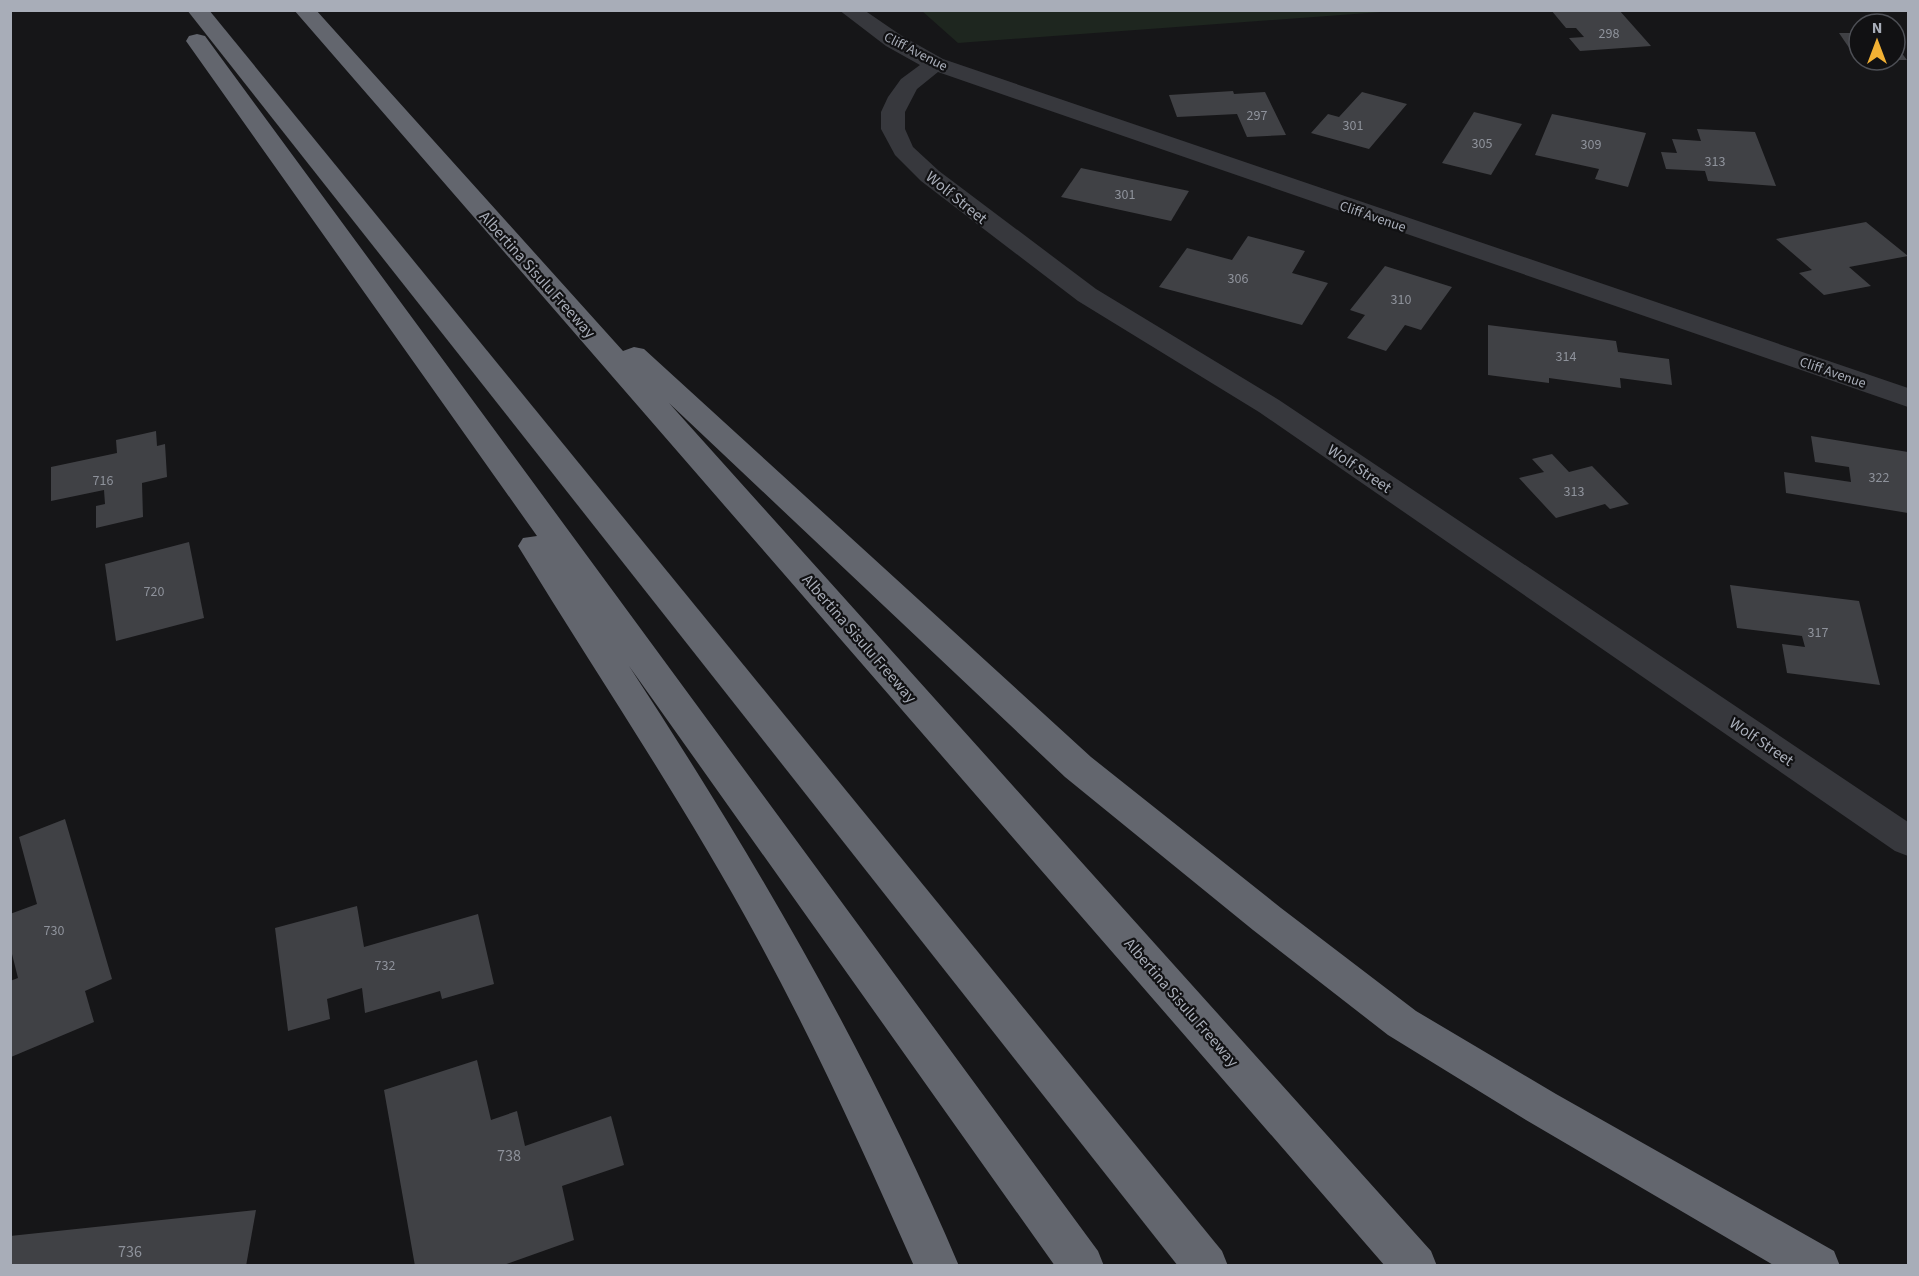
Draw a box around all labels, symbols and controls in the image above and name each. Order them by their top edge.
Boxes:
north arrow [1847,12,1907,72]
text: N [1872,17,1882,39]
house number: 298 [1599,24,1619,44]
street label: Cliff Avenue [880,27,951,76]
house number: 297 [1247,106,1267,126]
house number: 301 [1343,116,1363,136]
house number: 305 [1472,134,1492,154]
house number: 309 [1581,135,1601,155]
house number: 313 [1705,152,1725,172]
street label: Wolf Street [921,166,992,230]
house number: 301 [1115,185,1135,205]
street label: Cliff Avenue [1337,196,1409,238]
street label: Albertina Sisulu Freeway [474,206,601,343]
house number: 306 [1228,269,1248,289]
house number: 310 [1391,290,1411,310]
house number: 314 [1556,347,1576,367]
street label: Cliff Avenue [1797,352,1869,394]
street label: Wolf Street [1323,439,1396,499]
house number: 322 [1869,468,1889,488]
house number: 716 [93,471,113,491]
house number: 313 [1564,482,1584,502]
street label: Albertina Sisulu Freeway [797,569,922,708]
house number: 720 [144,582,164,602]
house number: 317 [1808,623,1828,643]
street label: Wolf Street [1725,712,1798,772]
house number: 730 [44,921,64,941]
street label: Albertina Sisulu Freeway [1119,933,1244,1072]
house number: 732 [375,956,395,976]
house number: 738 [497,1145,521,1167]
house number: 736 [118,1241,142,1263]

